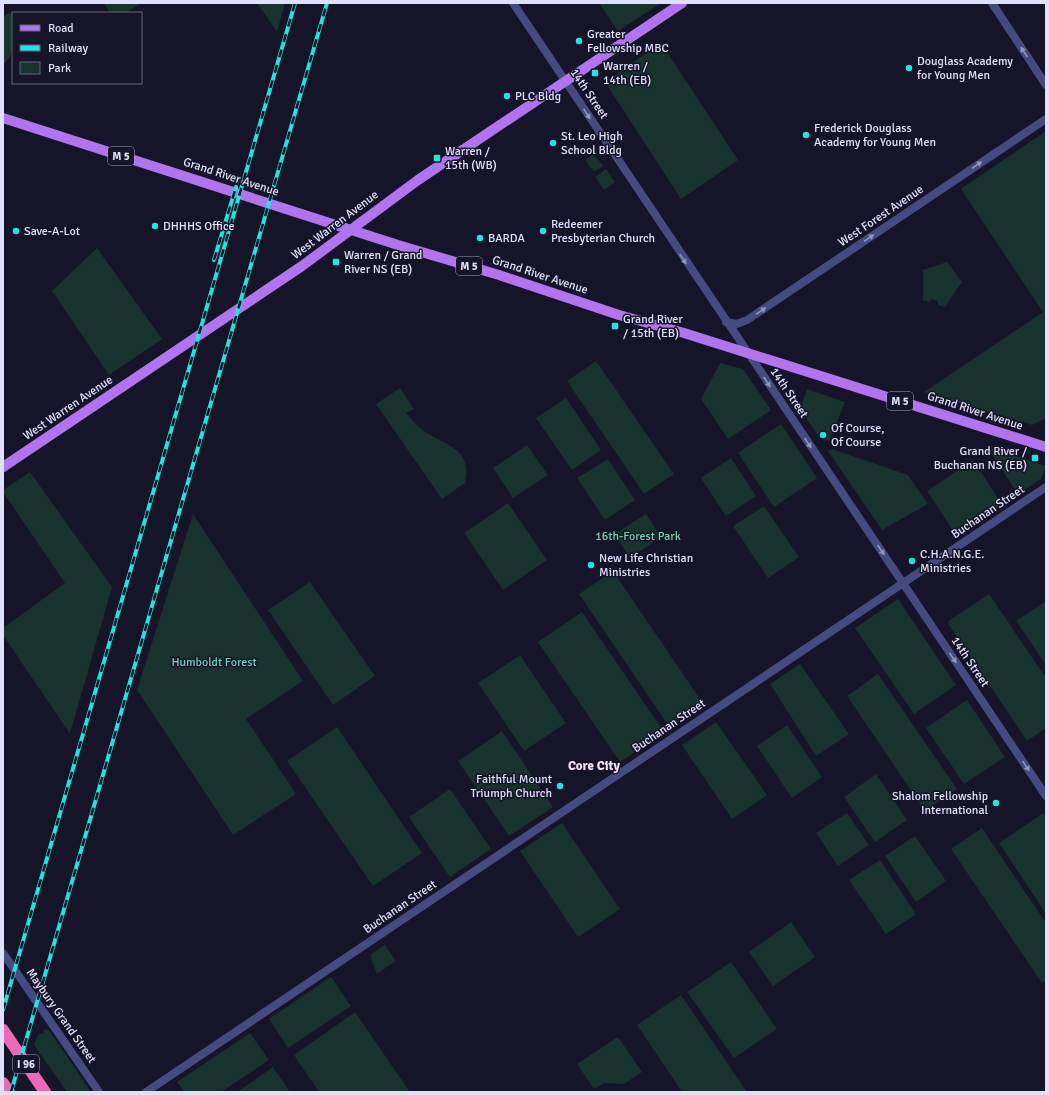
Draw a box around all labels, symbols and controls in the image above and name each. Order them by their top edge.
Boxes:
legend [12,12,142,84]
text: Road [48,21,74,36]
place label: Greater Fellowship MBC [587,27,669,56]
marker: Greater Fellowship MBC [574,36,584,46]
text: Railway [48,41,88,56]
one-way arrow [1020,47,1028,57]
place label: Douglass Academy for Young Men [917,54,1013,83]
place label: Warren / 14th (EB) [603,59,651,88]
text: Park [48,61,71,76]
marker: Douglass Academy for Young Men [904,63,914,73]
street label: 14th Street [567,66,611,122]
marker: Warren / 14th (EB) [590,68,600,78]
place label: PLC Bldg [515,89,561,104]
marker: PLC Bldg [502,91,512,101]
one-way arrow [584,108,591,120]
place label: Frederick Douglass Academy for Young Men [814,121,936,150]
place label: St. Leo High School Bldg [561,129,623,158]
marker: Frederick Douglass Academy for Young Men [801,130,811,140]
marker: St. Leo High School Bldg [548,138,558,148]
place label: Warren / 15th (WB) [445,144,497,173]
road number: M 5 [108,147,134,165]
marker: Warren / 15th (WB) [432,153,442,163]
street label: Grand River Avenue [181,154,281,200]
one-way arrow [971,162,983,169]
street label: West Forest Avenue [835,182,927,250]
street label: West Warren Avenue [289,187,381,263]
place label: Redeemer Presbyterian Church [551,217,655,246]
place label: DHHHS Office [163,219,235,234]
marker: DHHHS Office [150,221,160,231]
place label: Save-A-Lot [24,224,80,239]
marker: Save-A-Lot [11,226,21,236]
marker: Redeemer Presbyterian Church [538,226,548,236]
place label: BARDA [488,231,525,246]
marker: BARDA [475,233,485,243]
one-way arrow [864,234,875,242]
place label: Warren / Grand River NS (EB) [344,248,422,277]
street label: Grand River Avenue [490,252,590,298]
one-way arrow [679,253,687,264]
marker: Warren / Grand River NS (EB) [331,257,341,267]
road number: M 5 [456,257,482,275]
one-way arrow [756,307,767,314]
place label: Grand River / 15th (EB) [623,312,683,341]
marker: Grand River / 15th (EB) [610,321,620,331]
street label: 14th Street [767,365,811,421]
street label: West Warren Avenue [20,372,116,444]
one-way arrow [763,376,771,387]
street label: Grand River Avenue [925,388,1025,434]
road number: M 5 [887,392,913,410]
place label: Of Course, Of Course [831,421,884,450]
marker: Of Course, Of Course [818,430,828,440]
one-way arrow [804,437,812,448]
place label: Grand River / Buchanan NS (EB) [934,444,1027,473]
marker: Grand River / Buchanan NS (EB) [1030,453,1040,463]
street label: Buchanan Street [949,482,1027,542]
park label: 16th-Forest Park [595,529,681,544]
one-way arrow [877,545,884,556]
place label: C.H.A.N.G.E. Ministries [920,547,984,576]
place label: New Life Christian Ministries [599,551,693,580]
marker: C.H.A.N.G.E. Ministries [907,556,917,566]
marker: New Life Christian Ministries [586,560,596,570]
street label: 14th Street [948,634,992,690]
one-way arrow [949,653,957,663]
park label: Humboldt Forest [171,655,257,670]
street label: Buchanan Street [630,696,708,756]
district label: Core City [568,758,621,774]
one-way arrow [1022,761,1030,771]
place label: Faithful Mount Triumph Church [470,772,552,801]
marker: Faithful Mount Triumph Church [555,781,565,791]
place label: Shalom Fellowship International [892,789,988,818]
marker: Shalom Fellowship International [991,798,1001,808]
street label: Buchanan Street [361,877,439,937]
street label: Maybury Grand Street [23,966,99,1066]
road number: I 96 [13,1055,39,1073]

